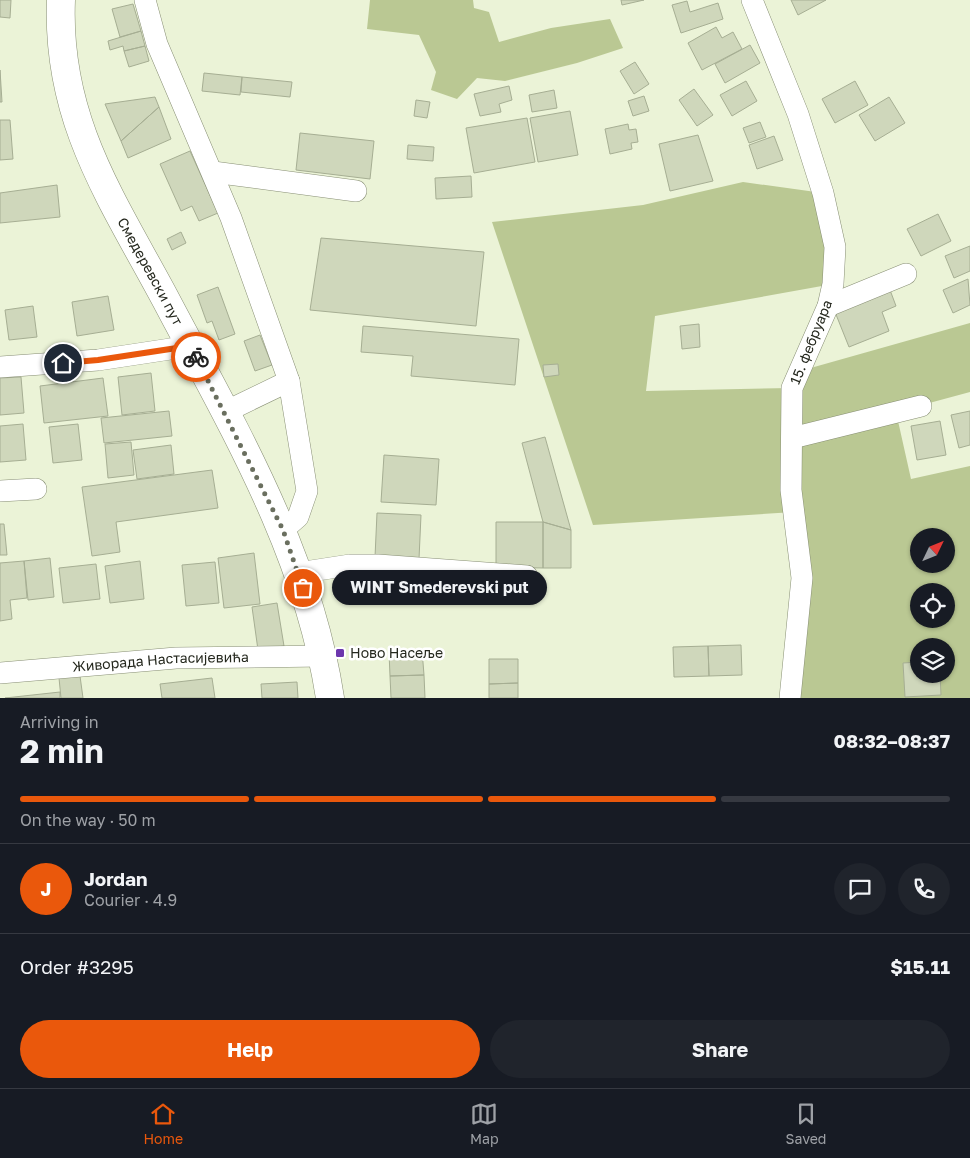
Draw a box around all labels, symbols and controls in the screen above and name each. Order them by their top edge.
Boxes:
street label: Смедеревски пут [114,214,187,328]
street label: 15. фебруара [786,297,835,387]
courier [171,332,221,382]
pin [42,342,84,384]
icon: bike [182,343,210,371]
icon: home [49,349,77,377]
north arrow [910,528,955,572]
map controls [910,528,955,683]
pin [282,567,324,609]
callout: WINT Smederevski put [333,570,548,606]
icon: bag [289,574,317,602]
text: WINT Smederevski put [350,577,529,597]
button: locate [910,583,955,628]
button: layers [910,638,955,683]
place label: Ново Насеље [350,644,443,661]
marker: Ново Насеље [334,647,346,659]
street label: Живорада Настасијевића [72,648,249,675]
text: Arriving in [20,712,99,732]
text: 08:32–08:37 [834,729,950,752]
text: 2 min [20,732,104,770]
text: On the way · 50 m [20,810,156,830]
button: chat [834,863,886,915]
button: phone [898,863,950,915]
text: Jordan [84,867,148,890]
text: J [41,877,51,900]
text: Courier · 4.9 [84,890,177,910]
text: Order #3295 [20,955,134,978]
text: $15.11 [890,955,950,978]
button: Help [20,1020,480,1078]
button: Share [490,1020,950,1078]
tab: Home [143,1100,183,1147]
tab: Map [470,1100,499,1147]
tab: Saved [786,1100,826,1147]

